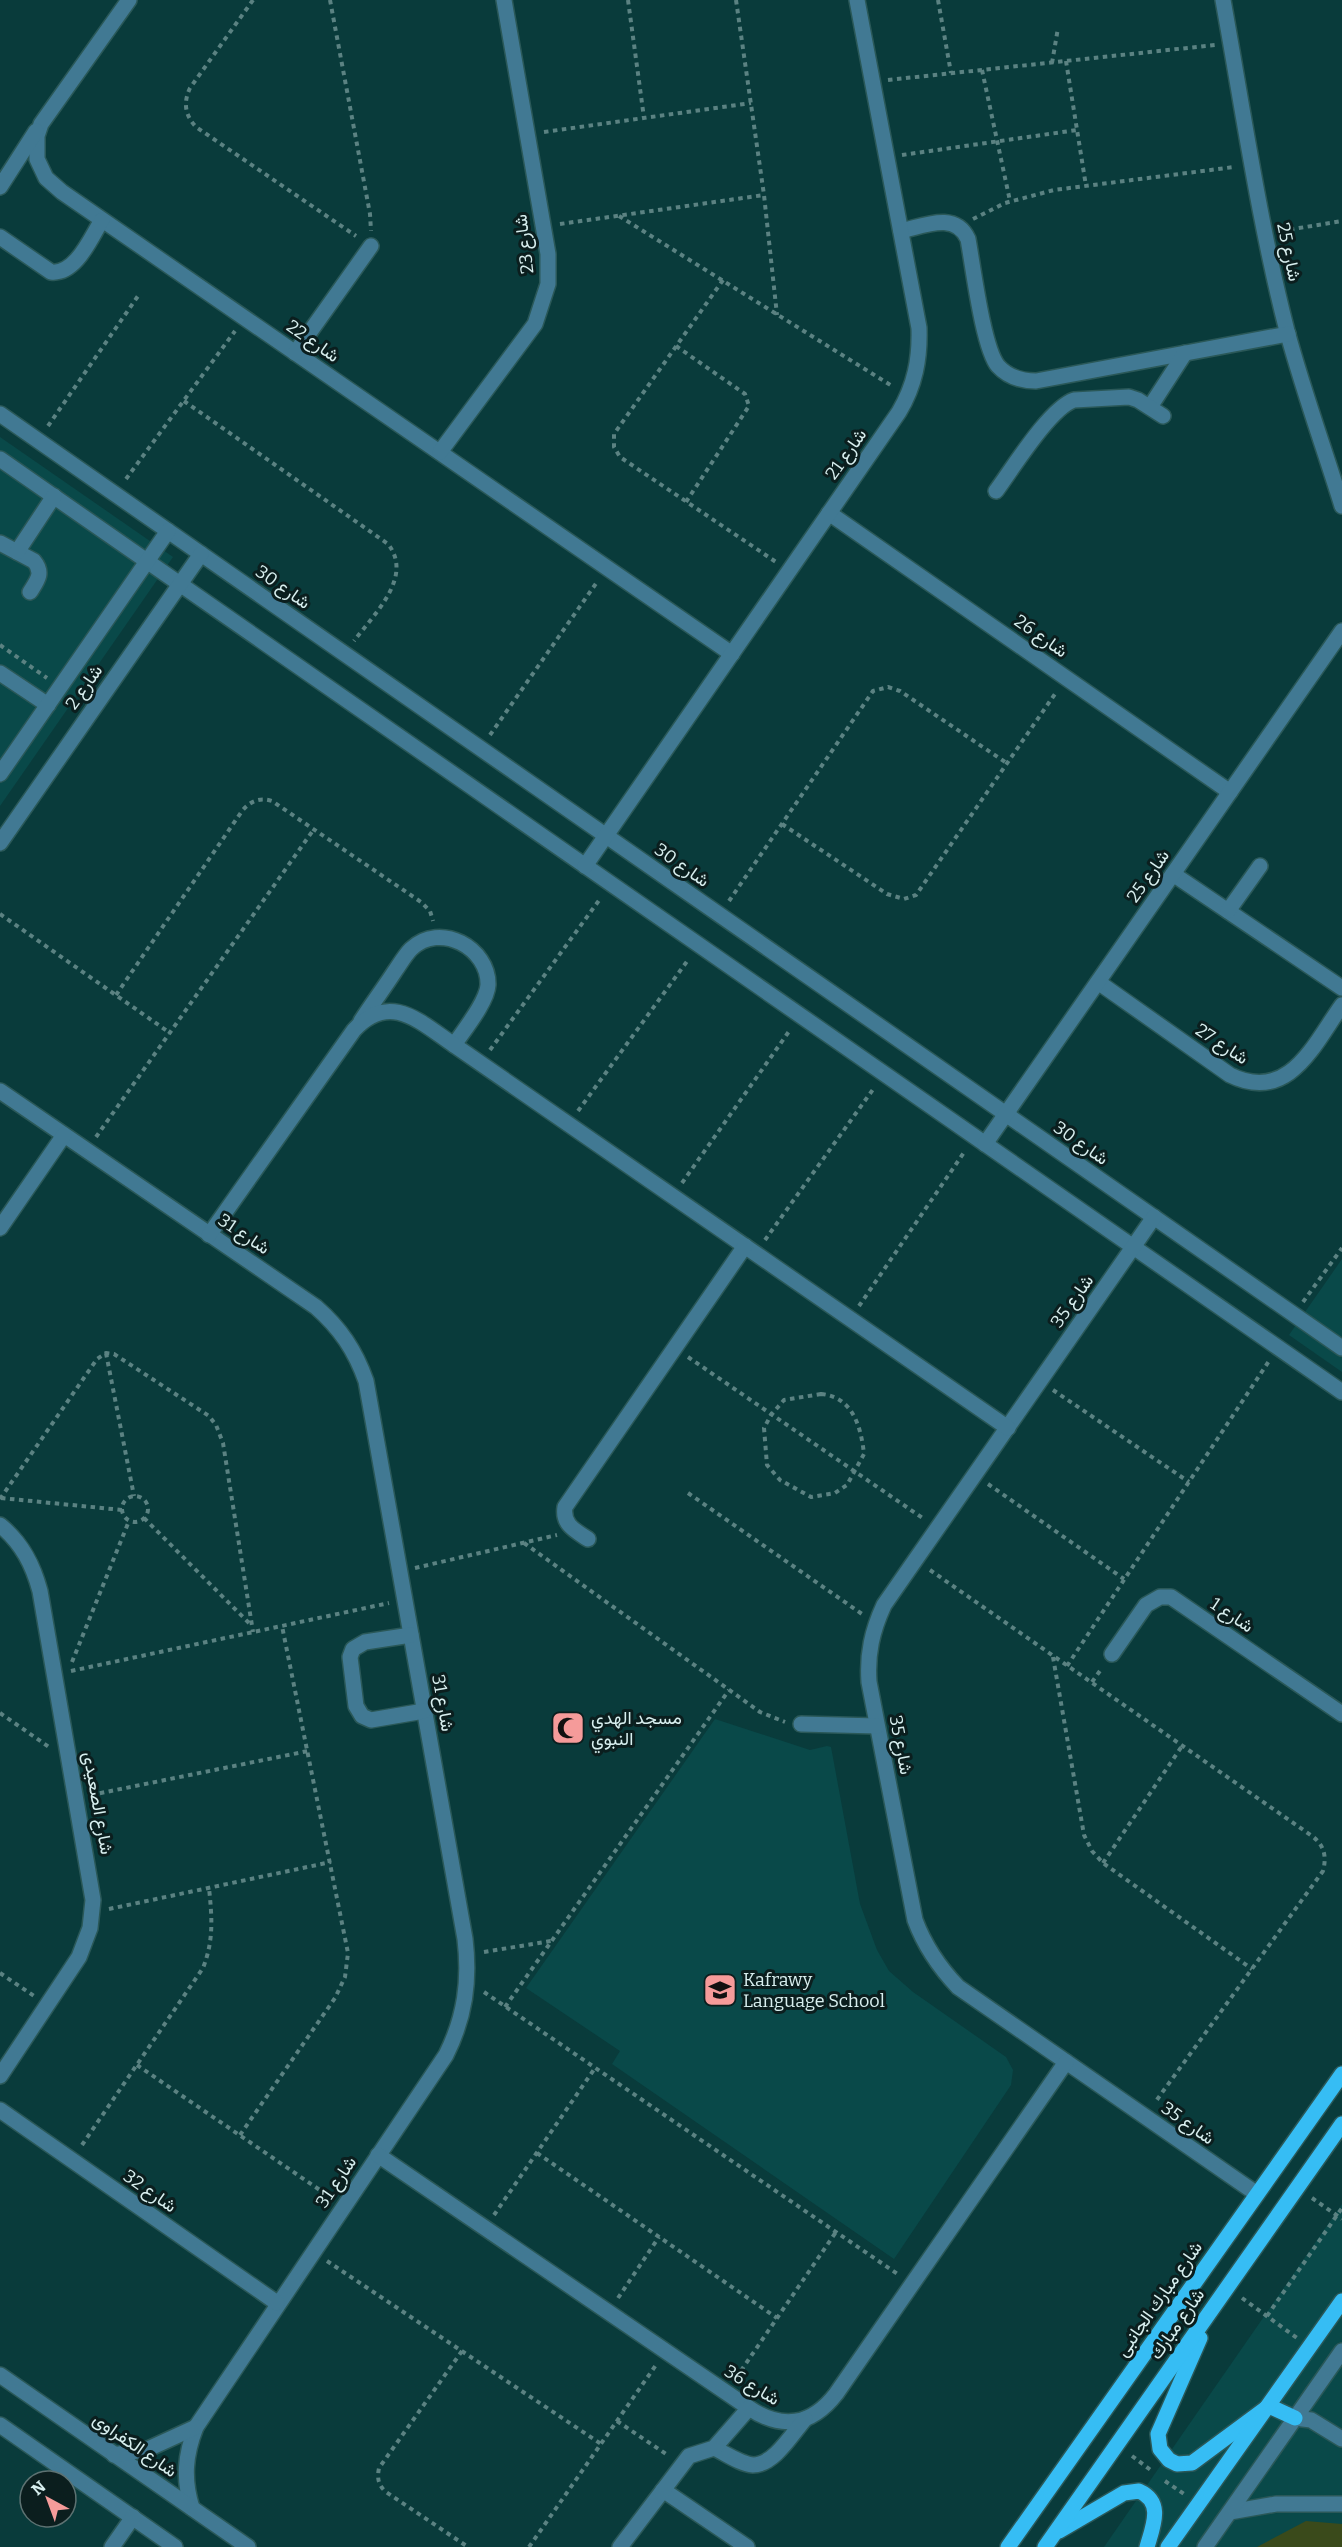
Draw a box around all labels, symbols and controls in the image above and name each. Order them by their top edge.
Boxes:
street label: شارع 23 [509,213,540,275]
street label: شارع 25 [1271,221,1306,283]
street label: شارع 22 [282,315,344,368]
street label: شارع 21 [821,424,872,484]
street label: شارع 30 [251,560,315,615]
street label: شارع 26 [1009,610,1072,663]
street label: شارع 2 [61,660,108,714]
street label: شارع 30 [650,838,714,893]
street label: شارع 25 [1122,845,1175,907]
street label: شارع 27 [1191,1019,1253,1070]
street label: شارع 30 [1049,1116,1113,1171]
street label: شارع 31 [214,1209,274,1260]
street label: شارع 35 [1046,1270,1099,1332]
street label: شارع 1 [1206,1593,1258,1638]
street label: شارع 31 [426,1673,459,1733]
place label: مسجد الهدي النبوي [591,1707,682,1754]
mosque icon: مسجد الهدي النبوي [550,1710,586,1746]
street label: شارع 35 [884,1714,917,1777]
street label: شارع الصعيدى [77,1750,118,1856]
place label: Kafrawy Language School [743,1969,885,2012]
school or university icon: Kafrawy Language School [702,1972,738,2008]
street label: شارع 35 [1157,2097,1219,2150]
street label: شارع 31 [311,2152,362,2212]
street label: شارع 32 [119,2165,181,2218]
street label: شارع مبارك الجانبى [1111,2237,1207,2361]
street label: شارع مبارك [1145,2285,1209,2363]
street label: شارع 36 [720,2360,784,2411]
street label: شارع الكفراوى [88,2408,181,2483]
north arrow [18,2469,78,2529]
text: N [28,2477,49,2499]

